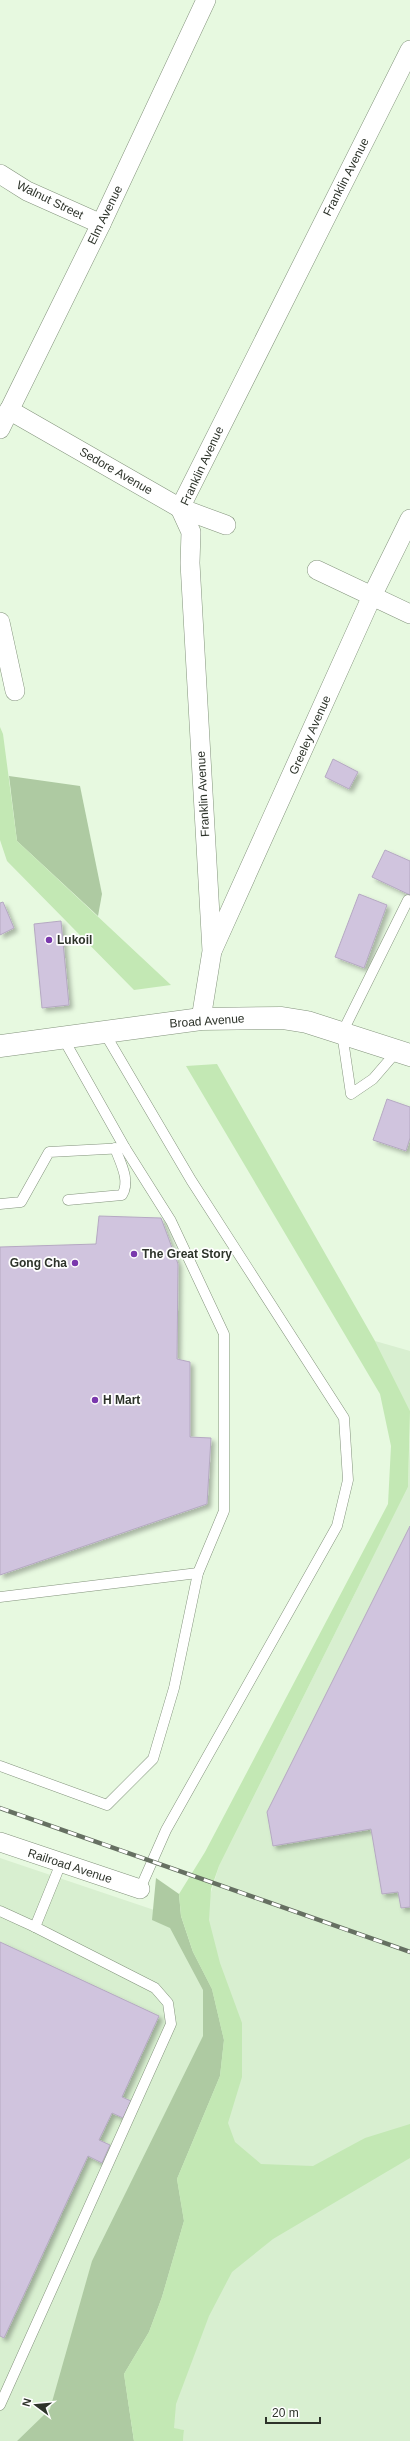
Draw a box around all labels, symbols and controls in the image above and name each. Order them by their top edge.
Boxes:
street label: Franklin Avenue [320,135,372,218]
street label: Walnut Street [14,178,86,222]
street label: Elm Avenue [85,183,125,247]
street label: Franklin Avenue [178,424,227,508]
street label: Sedore Avenue [77,444,155,498]
street label: Greeley Avenue [286,693,334,777]
street label: Franklin Avenue [194,750,212,837]
place label: Lukoil [57,933,92,947]
marker: Lukoil [44,935,54,945]
street label: Broad Avenue [169,1011,245,1031]
place label: The Great Story [142,1247,232,1261]
marker: The Great Story [129,1249,139,1259]
place label: Gong Cha [10,1256,67,1270]
marker: Gong Cha [70,1258,80,1268]
place label: H Mart [103,1393,140,1407]
marker: H Mart [90,1395,100,1405]
street label: Railroad Avenue [26,1846,114,1886]
north arrow [16,2385,56,2425]
text: N [20,2397,33,2408]
scale bar [266,2399,320,2425]
text: 20 m [272,2406,299,2420]

